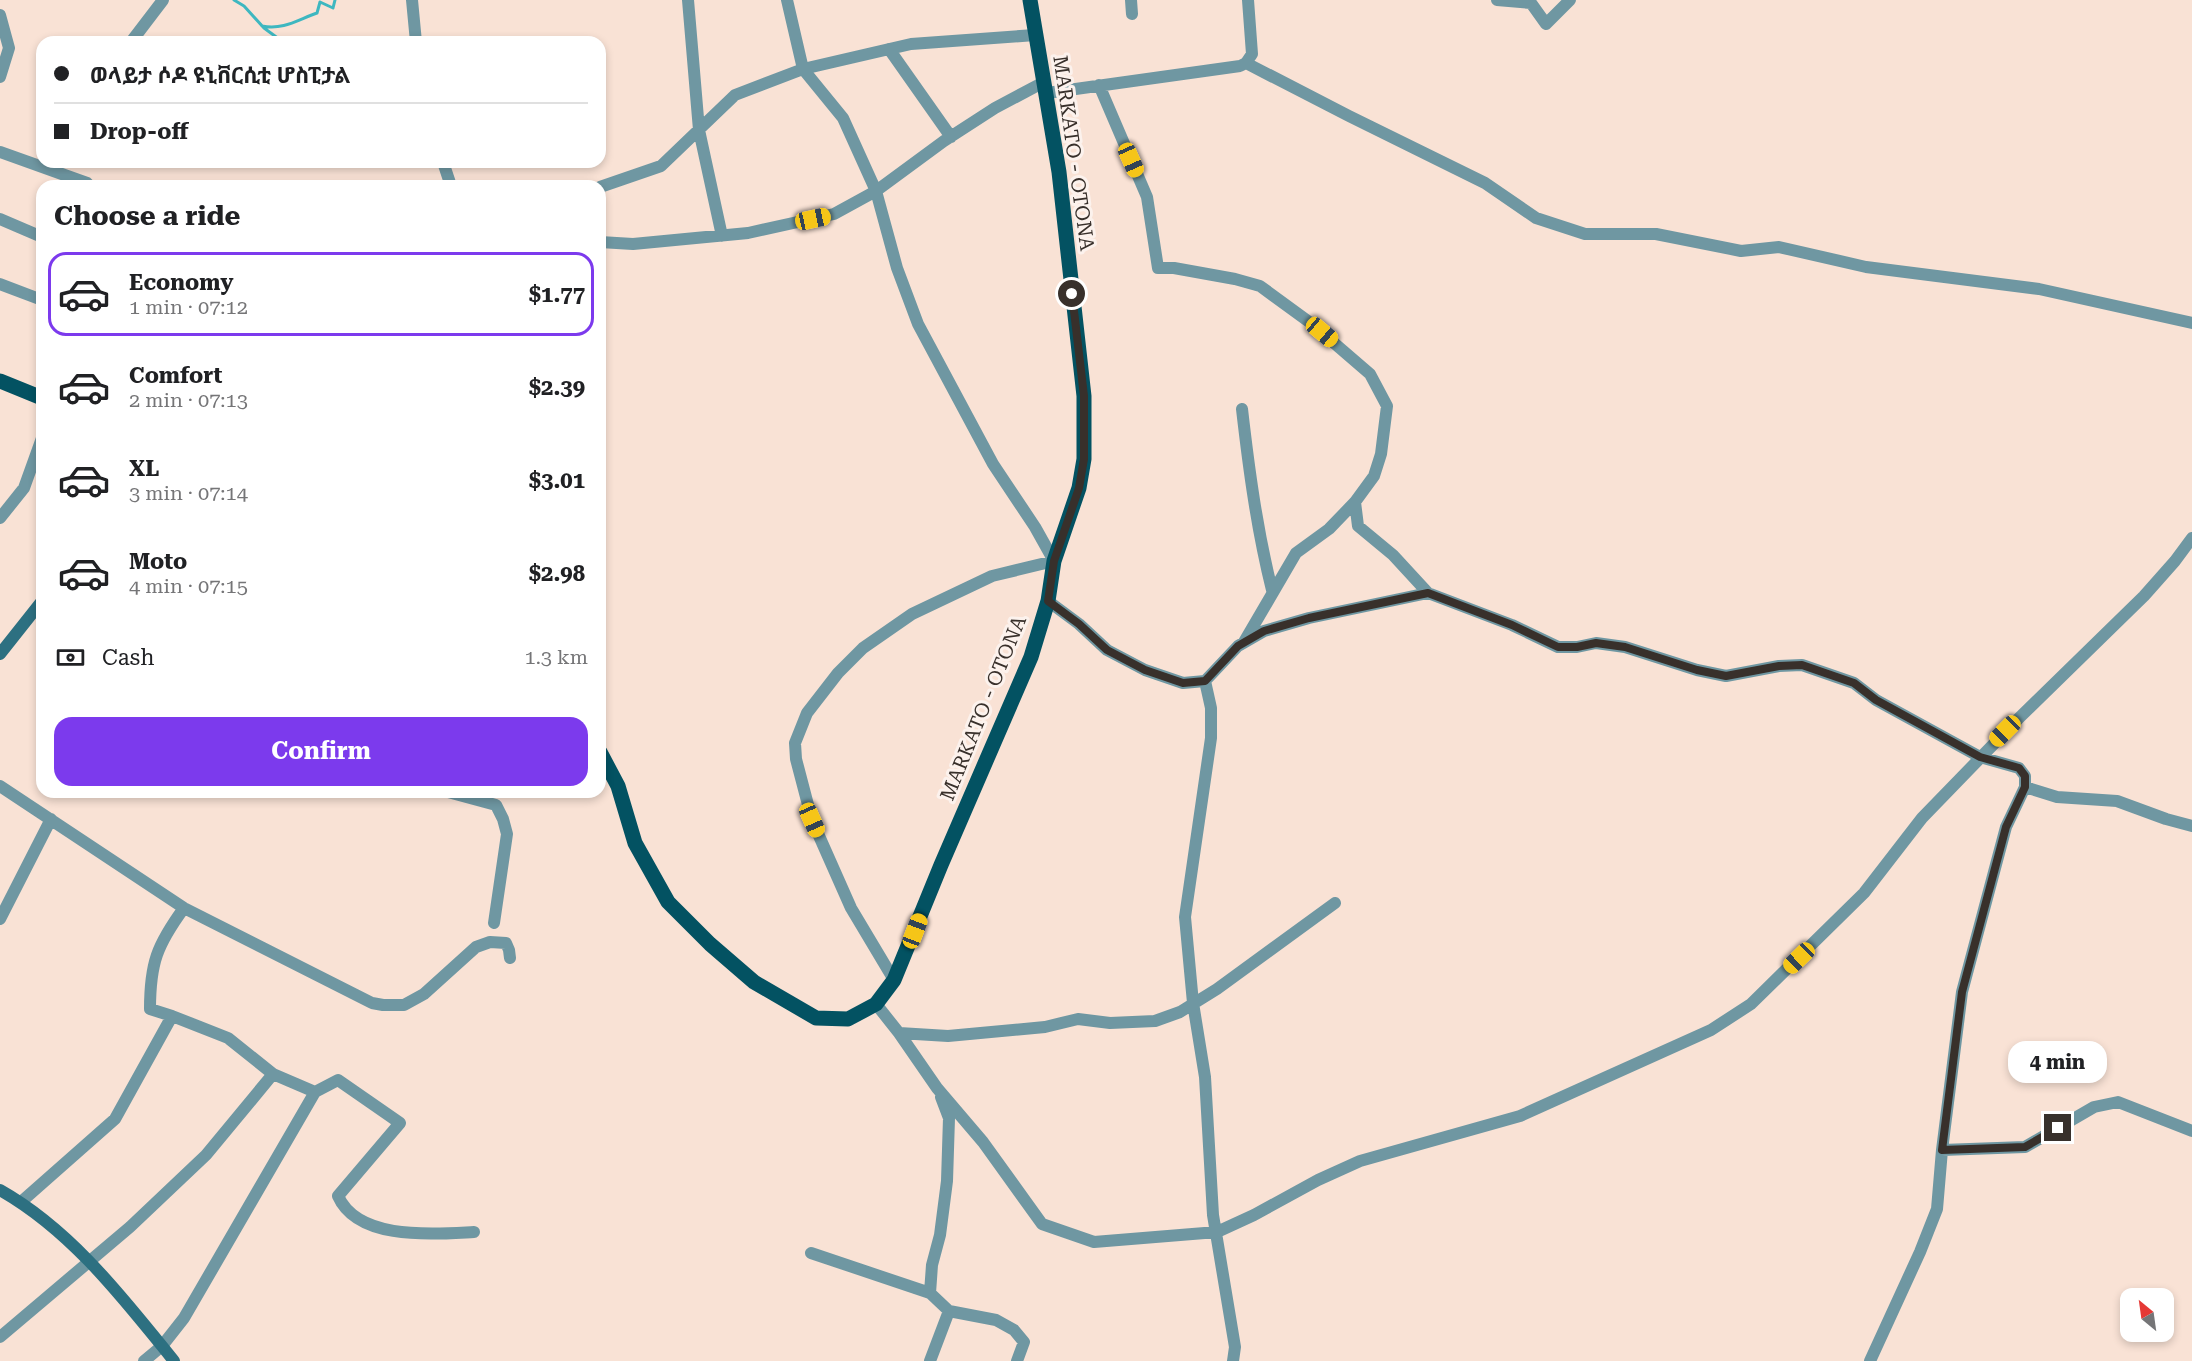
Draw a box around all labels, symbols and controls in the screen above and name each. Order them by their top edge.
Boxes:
street label: MARKATO - OTONA [1048,54,1100,252]
text: ወላይታ ሶዶ ዩኒቨርሲቲ ሆስፒታል [90,63,350,88]
text: Drop-off [90,119,188,144]
car [1115,140,1147,180]
text: Choose a ride [54,200,240,232]
car [794,206,832,232]
icon: car [57,267,111,321]
text: Economy [129,270,233,295]
route start [1058,280,1085,307]
text: $1.77 [529,282,585,307]
text: 1 min · 07:12 [129,295,248,319]
car [1302,314,1342,350]
icon: car [57,360,111,414]
text: Comfort [129,363,222,388]
text: $2.39 [529,375,585,400]
text: 2 min · 07:13 [129,388,248,412]
icon: car [57,453,111,507]
text: XL [129,456,159,481]
text: $3.01 [529,468,585,493]
text: 3 min · 07:14 [129,481,248,505]
icon: car [57,546,111,600]
text: Moto [129,549,187,574]
text: $2.98 [529,561,585,586]
text: 4 min · 07:15 [129,574,248,598]
street label: MARKATO - OTONA [935,612,1031,804]
icon: cash [54,641,87,674]
text: Cash [102,645,154,670]
text: 1.3 km [524,645,588,669]
car [1986,712,2024,750]
button: Confirm [54,717,588,786]
car [796,800,828,840]
car [900,911,930,951]
car [1780,939,1818,977]
callout: 4 min [2008,1041,2108,1083]
text: 4 min [2030,1050,2085,1074]
route end [2044,1114,2071,1141]
north arrow [2120,1288,2174,1342]
map controls [2120,1288,2174,1342]

